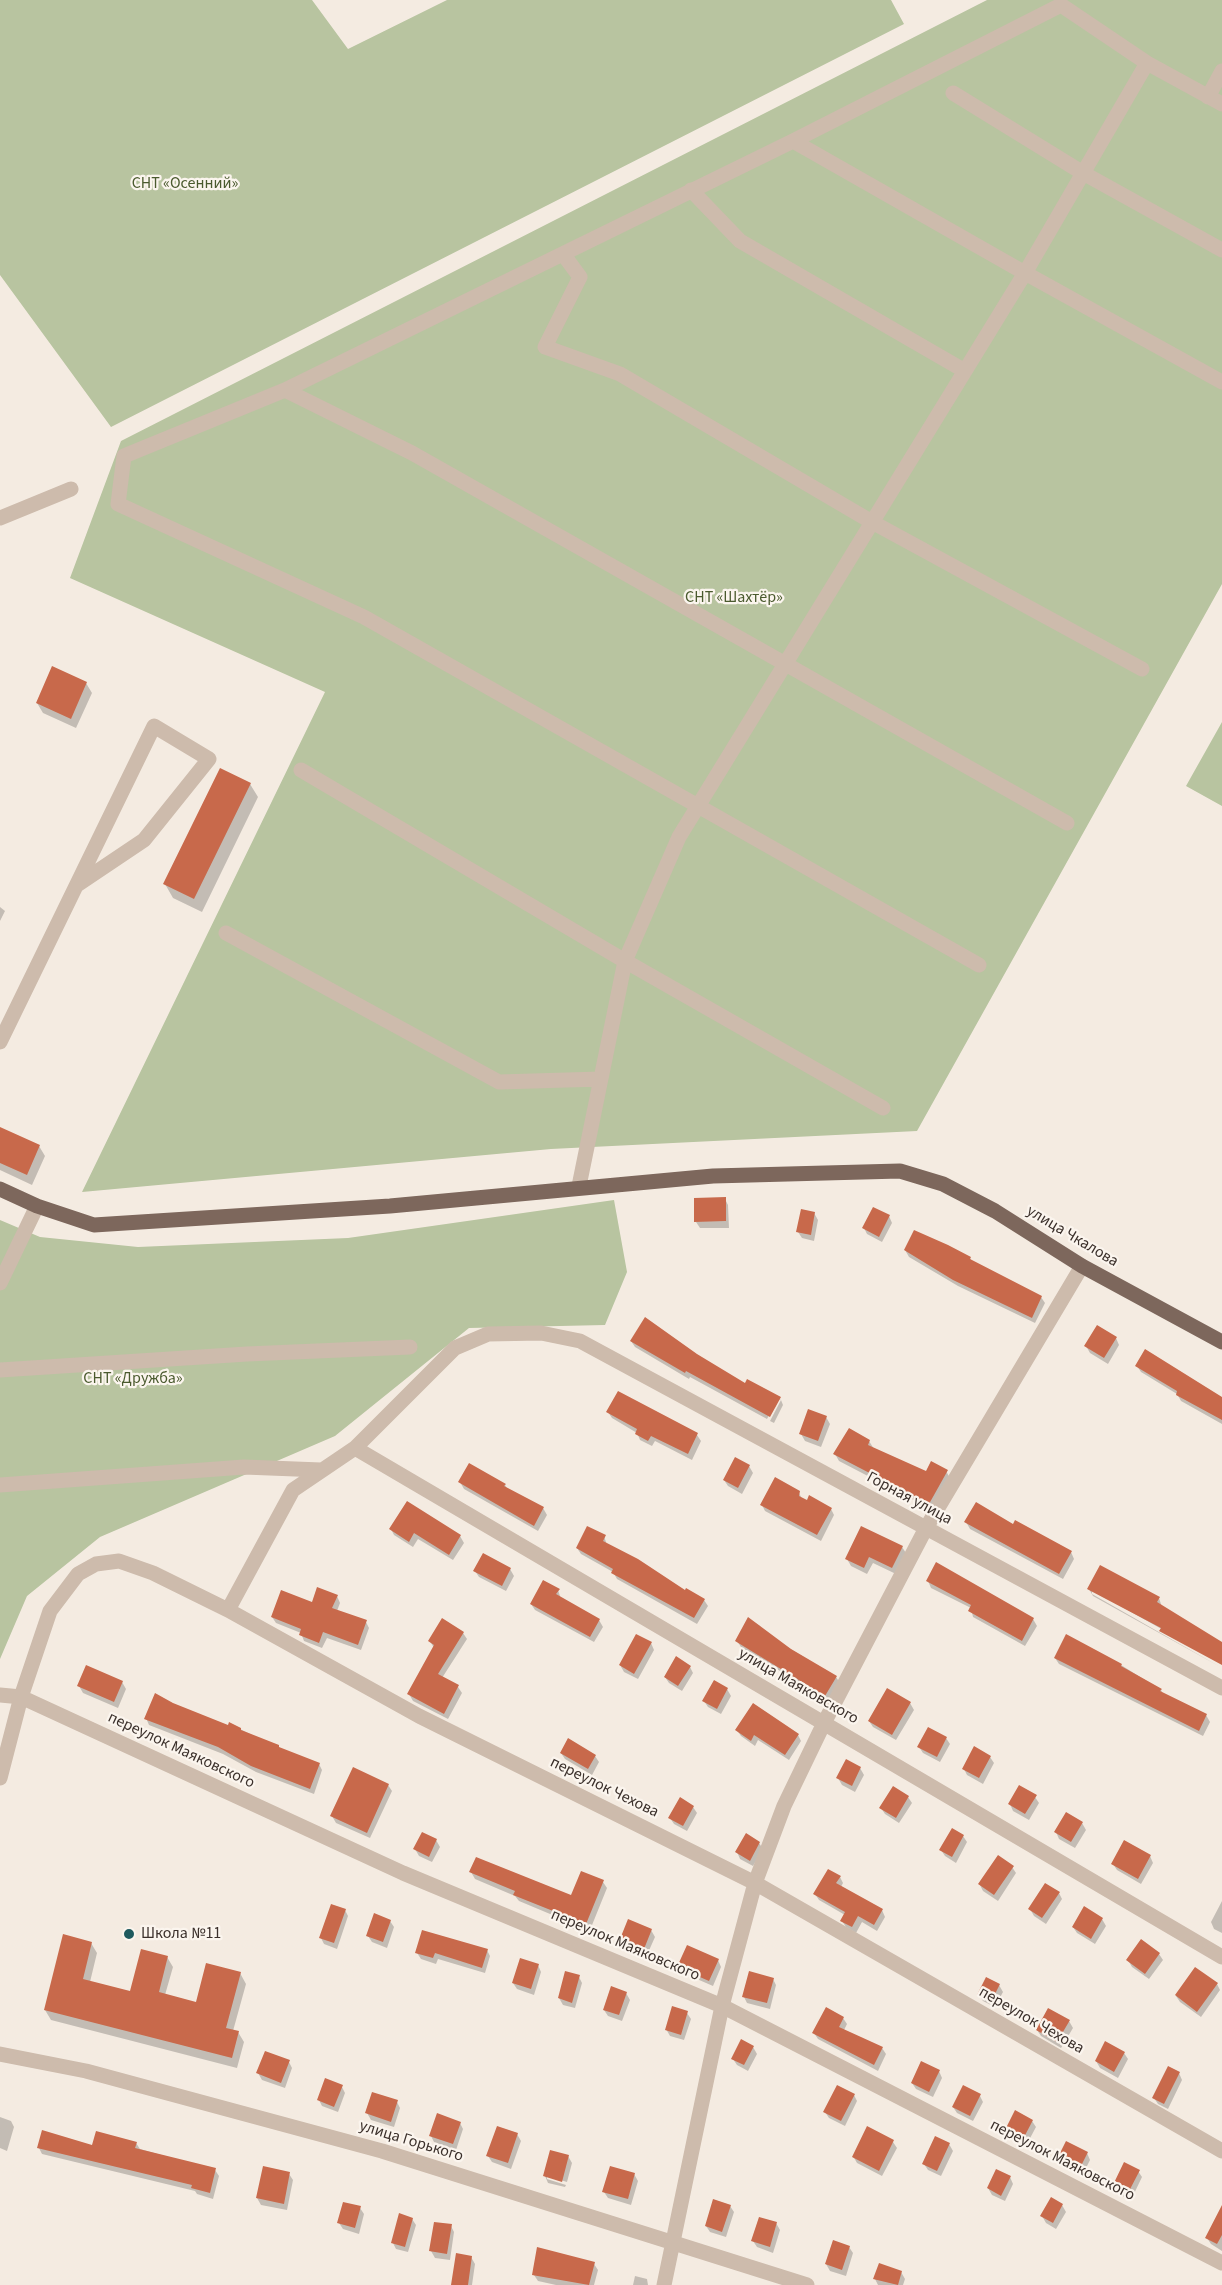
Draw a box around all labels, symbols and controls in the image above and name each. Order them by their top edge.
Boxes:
park label: СНТ «Осенний» [132,174,238,194]
park label: СНТ «Шахтёр» [685,588,783,608]
street label: улица Чкалова [1023,1202,1121,1272]
park label: СНТ «Дружба» [83,1369,183,1389]
street label: Горная улица [863,1468,955,1530]
street label: улица Маяковского [734,1645,862,1729]
street label: переулок Маяковского [104,1709,258,1793]
street label: переулок Чехова [547,1753,661,1823]
street label: переулок Маяковского [548,1906,702,1986]
place label: Школа №11 [141,1924,221,1944]
marker: Школа №11 [122,1927,136,1941]
street label: переулок Чехова [975,1983,1087,2059]
street label: переулок Маяковского [986,2116,1138,2206]
street label: улица Горького [357,2117,465,2167]

